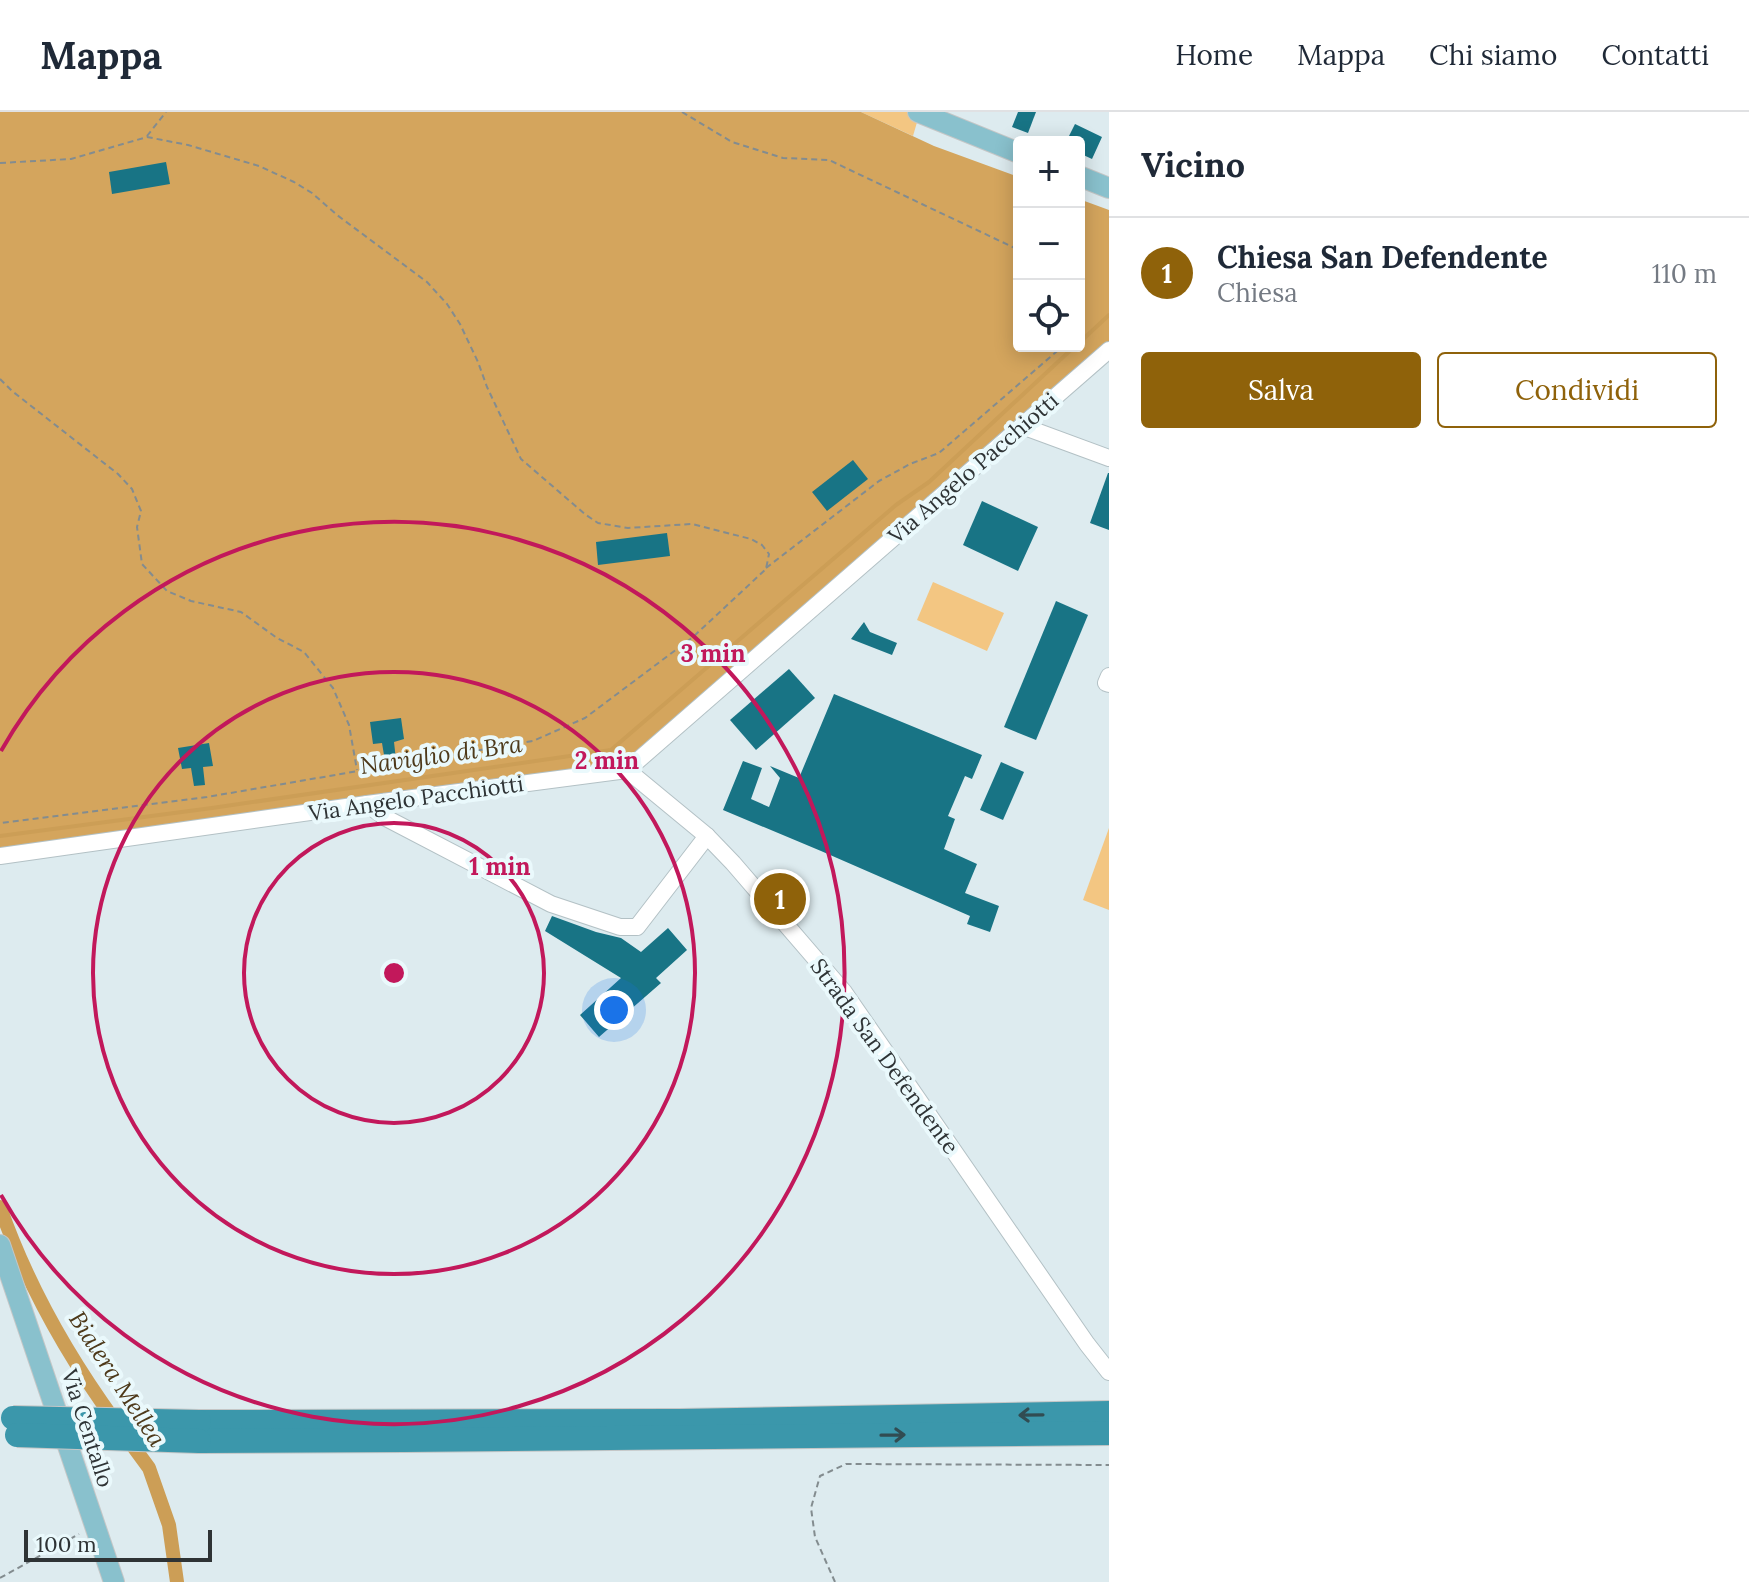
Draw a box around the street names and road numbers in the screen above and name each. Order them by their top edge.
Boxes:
street label: Via Angelo Pacchiotti [881,386,1064,550]
street label: Via Angelo Pacchiotti [306,769,525,827]
street label: Strada San Defendente [805,953,965,1159]
street label: Via Centallo [55,1364,120,1491]

